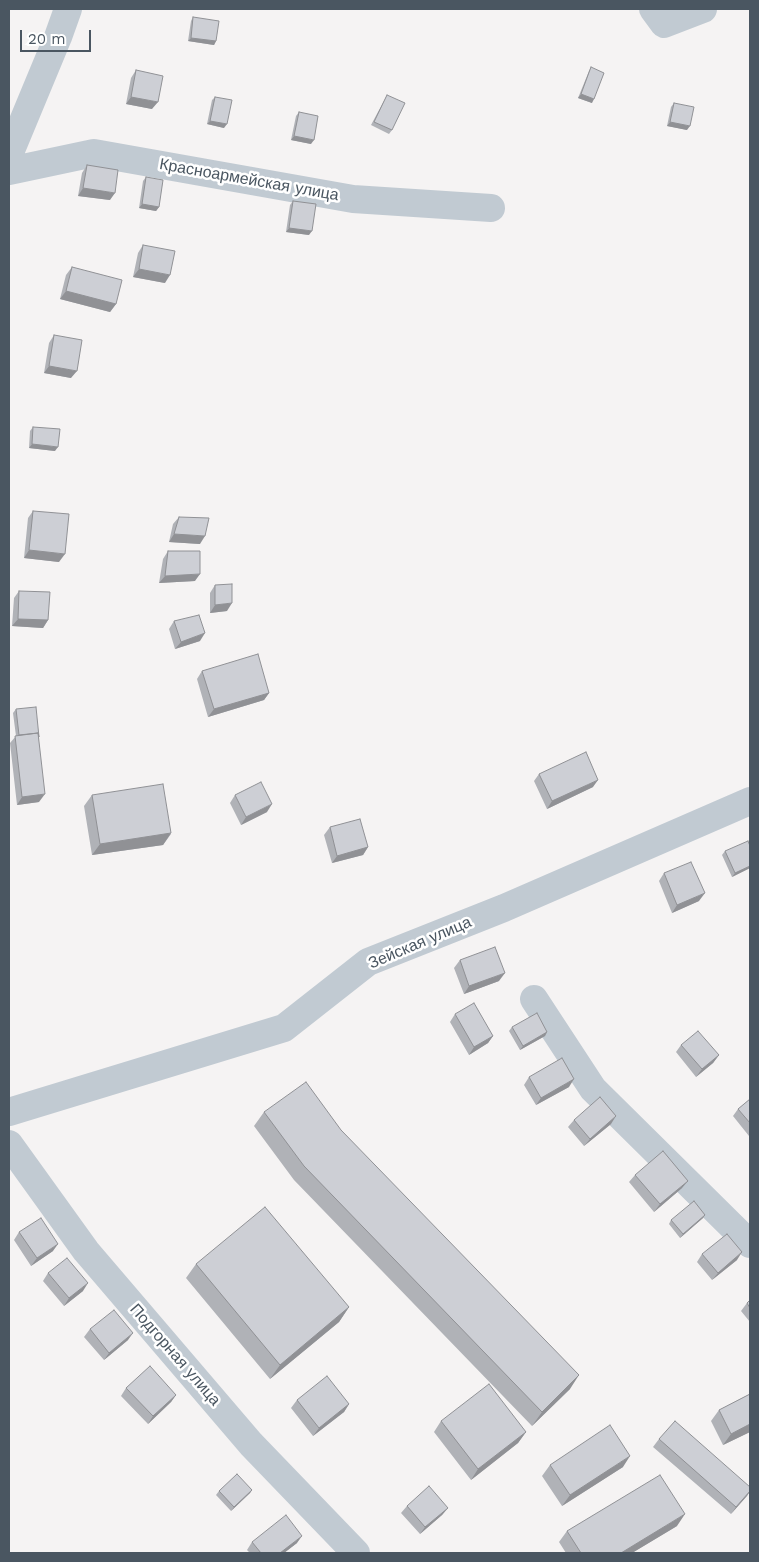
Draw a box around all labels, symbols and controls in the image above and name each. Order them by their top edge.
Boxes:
scale bar [22,20,94,52]
text: 20 m [28,30,66,48]
street label: Красноармейская улица [158,155,340,205]
street label: Зейская улица [366,913,474,973]
street label: Подгорная улица [126,1300,224,1410]

